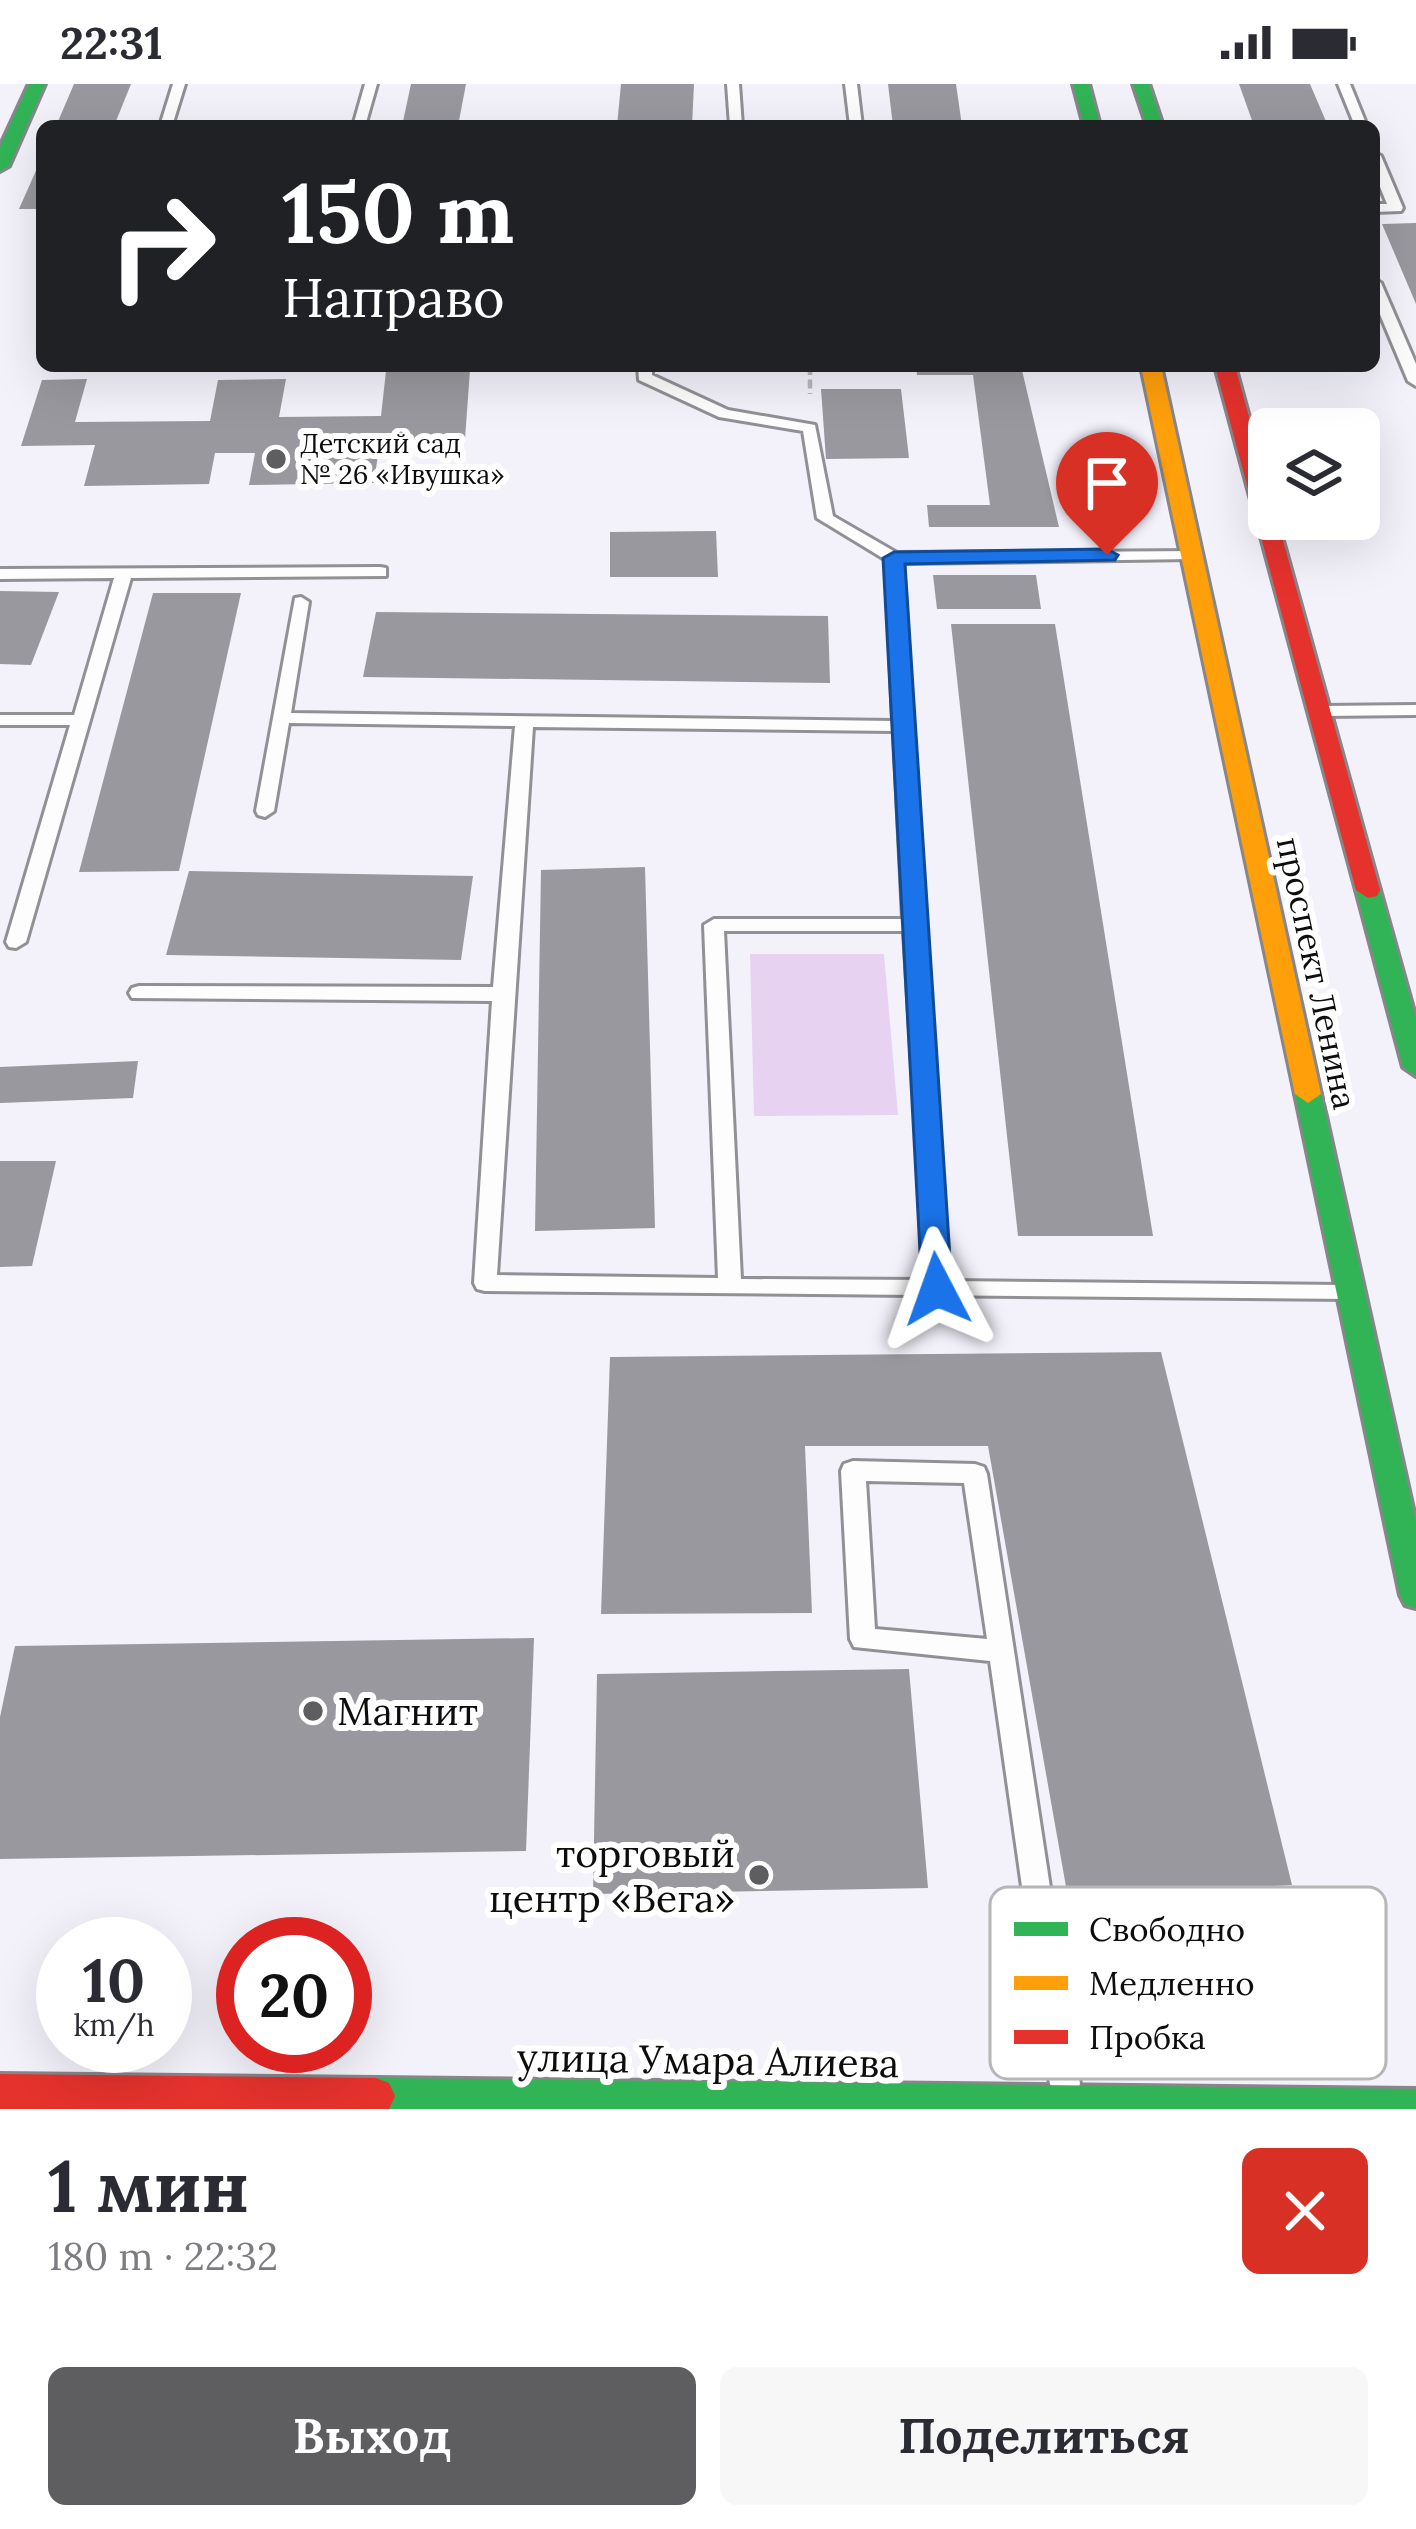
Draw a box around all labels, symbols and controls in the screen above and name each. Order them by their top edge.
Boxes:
text: 22:31 [60,14,163,71]
text: 150 m [282,158,514,266]
icon: right [84,168,240,324]
text: Направо [282,263,505,332]
map controls [1248,408,1380,540]
button: layers [1248,408,1380,540]
place label: Детский сад № 26 «Ивушка» [300,426,504,491]
pin [1056,432,1158,555]
marker: Детский сад № 26 «Ивушка» [263,446,289,472]
icon: arrive [1074,450,1140,516]
street label: проспект Ленина [1268,833,1366,1113]
position arrow [874,1226,1000,1352]
place label: Магнит [337,1686,478,1736]
marker: Магнит [300,1698,326,1724]
place label: торговый центр «Вега» [489,1828,735,1923]
marker: торговый центр «Вега» [746,1862,772,1888]
legend [990,1887,1386,2079]
text: Свободно [1089,1908,1245,1950]
speed limit sign: 20 [216,1917,372,2073]
text: 10 [83,1942,145,2018]
text: Медленно [1089,1962,1254,2004]
text: km/h [73,2006,155,2044]
text: Пробка [1089,2016,1206,2058]
street label: улица Умара Алиева [516,2032,900,2088]
text: 1 мин [48,2140,249,2232]
button: close [1242,2148,1368,2274]
text: 180 m · 22:32 [48,2231,278,2281]
button: Выход [48,2367,696,2505]
button: Поделиться [720,2367,1368,2505]

